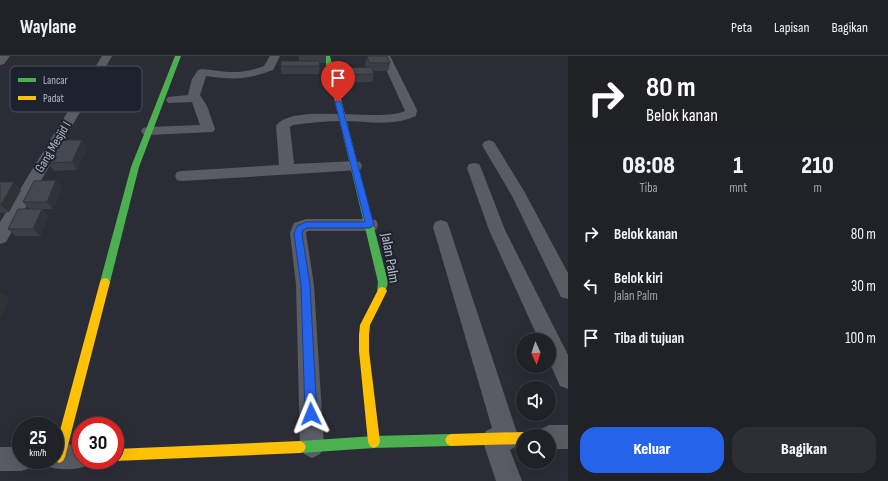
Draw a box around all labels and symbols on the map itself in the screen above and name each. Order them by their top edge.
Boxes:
pin [321,61,355,102]
legend [10,66,142,112]
text: Lancar [43,74,68,87]
text: Padat [43,92,65,105]
street label: Gang Mesjid I [32,119,74,175]
street label: Jalan Palm [376,230,404,285]
north arrow [516,333,556,373]
position arrow [290,393,332,435]
speed limit sign: 30 [72,417,124,469]

